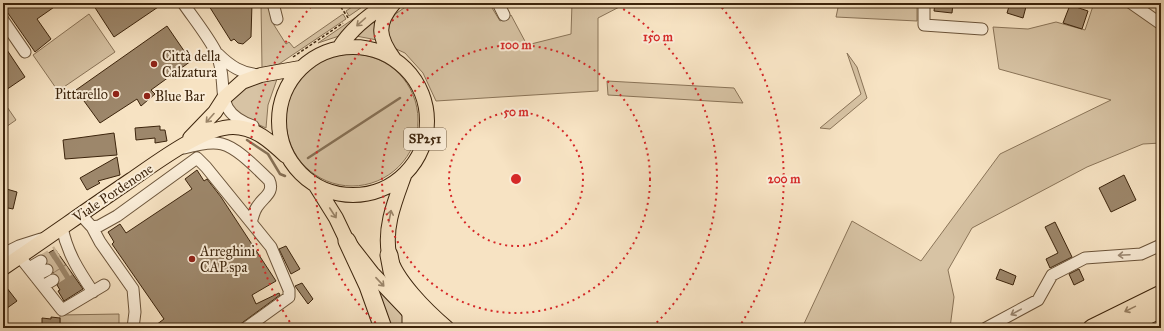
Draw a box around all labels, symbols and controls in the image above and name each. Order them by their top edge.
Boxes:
one-way arrow [356,17,366,27]
text: 150 m [643,30,674,44]
text: 100 m [500,38,533,52]
place label: Città della Calzatura [162,48,221,81]
marker: Città della Calzatura [149,59,159,69]
place label: Pittarello [55,86,108,103]
place label: Blue Bar [155,88,205,105]
marker: Pittarello [111,89,121,99]
marker: Blue Bar [142,91,152,101]
text: 50 m [503,105,530,119]
one-way arrow [205,113,215,123]
road number: SP251 [404,128,446,150]
street label: Viale Pordenone [69,160,156,227]
centre of rings [509,172,523,186]
text: 200 m [768,172,801,186]
one-way arrow [329,207,337,218]
one-way arrow [387,210,395,223]
place label: Arreghini CAP.spa [199,243,255,276]
one-way arrow [1118,252,1131,259]
marker: Arreghini CAP.spa [187,254,197,264]
one-way arrow [375,277,385,287]
one-way arrow [1124,306,1136,313]
one-way arrow [1010,308,1022,316]

